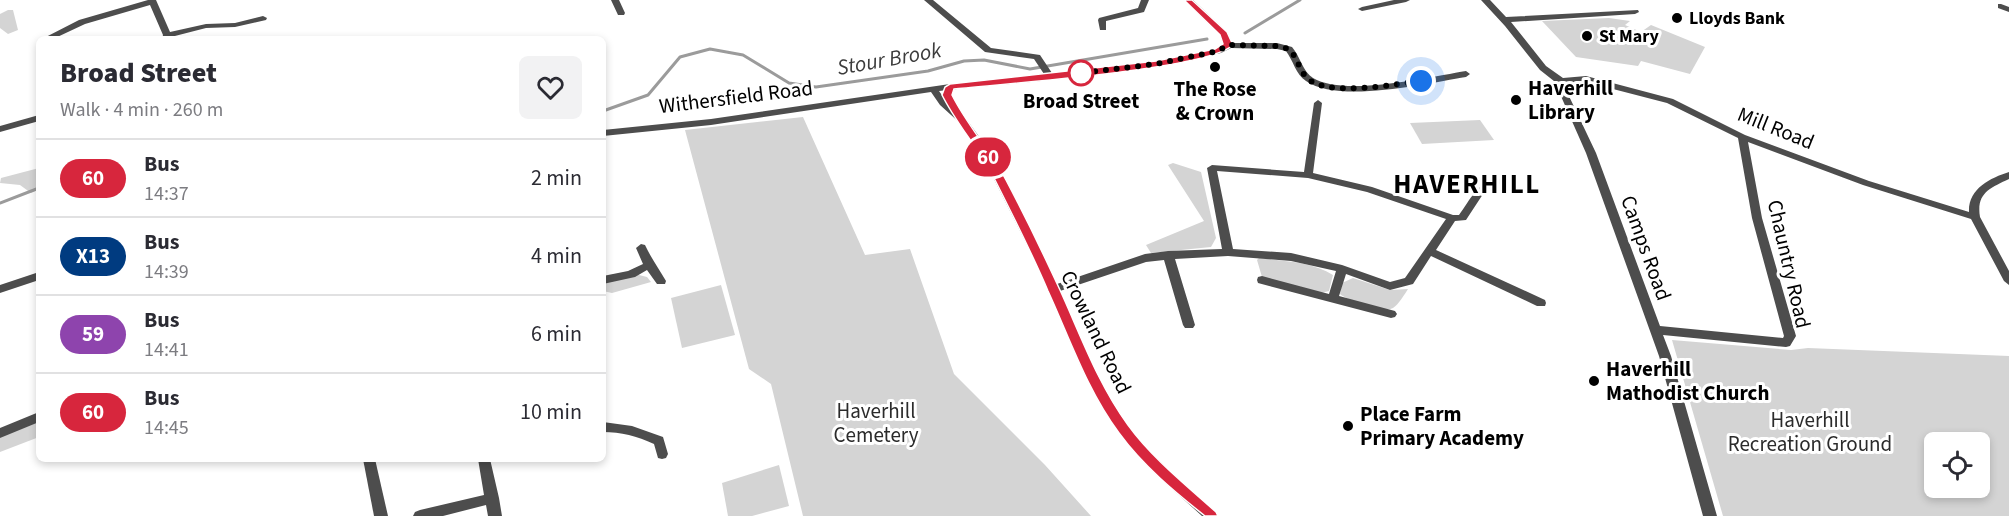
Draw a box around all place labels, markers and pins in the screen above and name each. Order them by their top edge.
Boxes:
place label: Lloyds Bank [1689,6,1785,31]
marker: Lloyds Bank [1670,11,1684,25]
place label: St Mary [1599,24,1659,49]
marker: St Mary [1580,29,1594,43]
marker: Broad Street [1068,60,1094,86]
marker: The Rose & Crown [1208,60,1222,74]
place label: Haverhill Library [1528,73,1613,127]
place label: The Rose & Crown [1173,74,1257,128]
place label: Broad Street [1023,86,1139,116]
marker: Haverhill Library [1509,93,1523,107]
place label: Haverhill Mathodist Church [1606,354,1769,408]
marker: Haverhill Mathodist Church [1587,374,1601,388]
place label: Place Farm Primary Academy [1360,399,1524,453]
marker: Place Farm Primary Academy [1341,419,1355,433]

